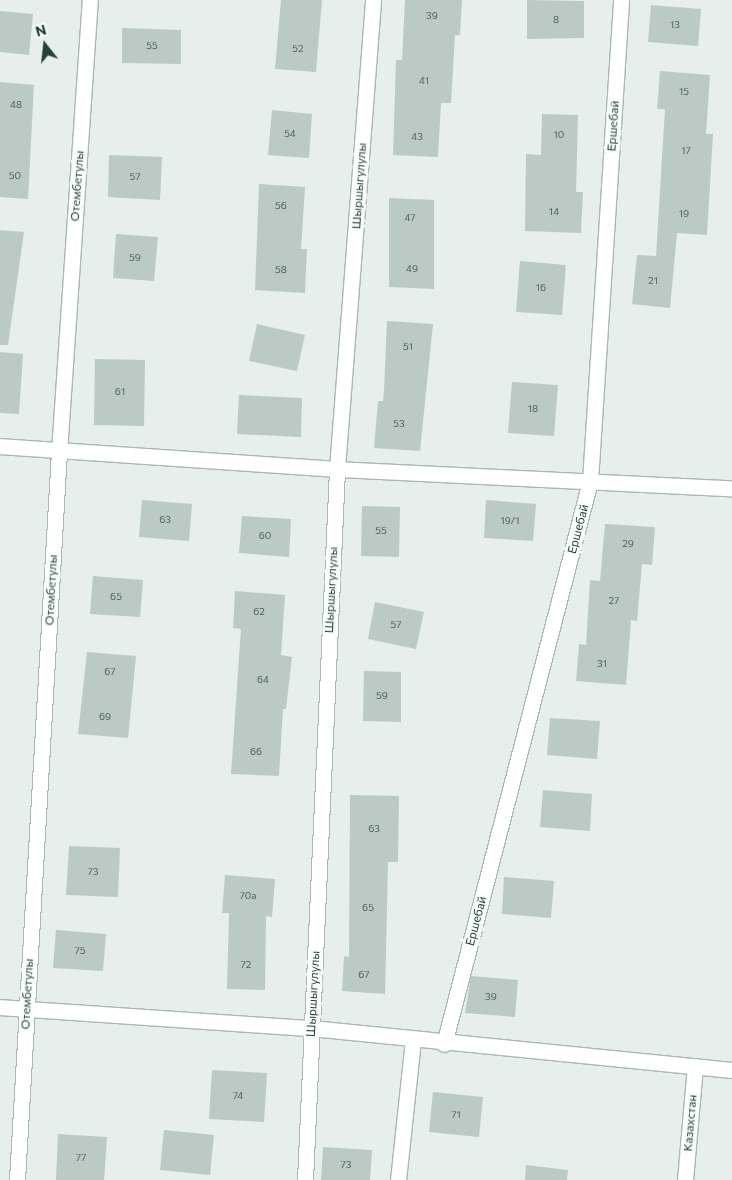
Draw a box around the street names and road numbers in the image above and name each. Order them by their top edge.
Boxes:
street label: Ершебай [604,100,622,152]
street label: Шыршыгулулы [349,142,369,230]
street label: Отембетулы [67,150,87,222]
street label: Ершебай [564,503,592,555]
street label: Шыршыгулулы [322,547,340,633]
street label: Отембетулы [42,554,60,626]
street label: Ершебай [462,895,490,947]
street label: Шыршыгулулы [304,951,322,1037]
street label: Отембетулы [18,958,36,1030]
street label: Казахстан [680,1094,700,1152]

